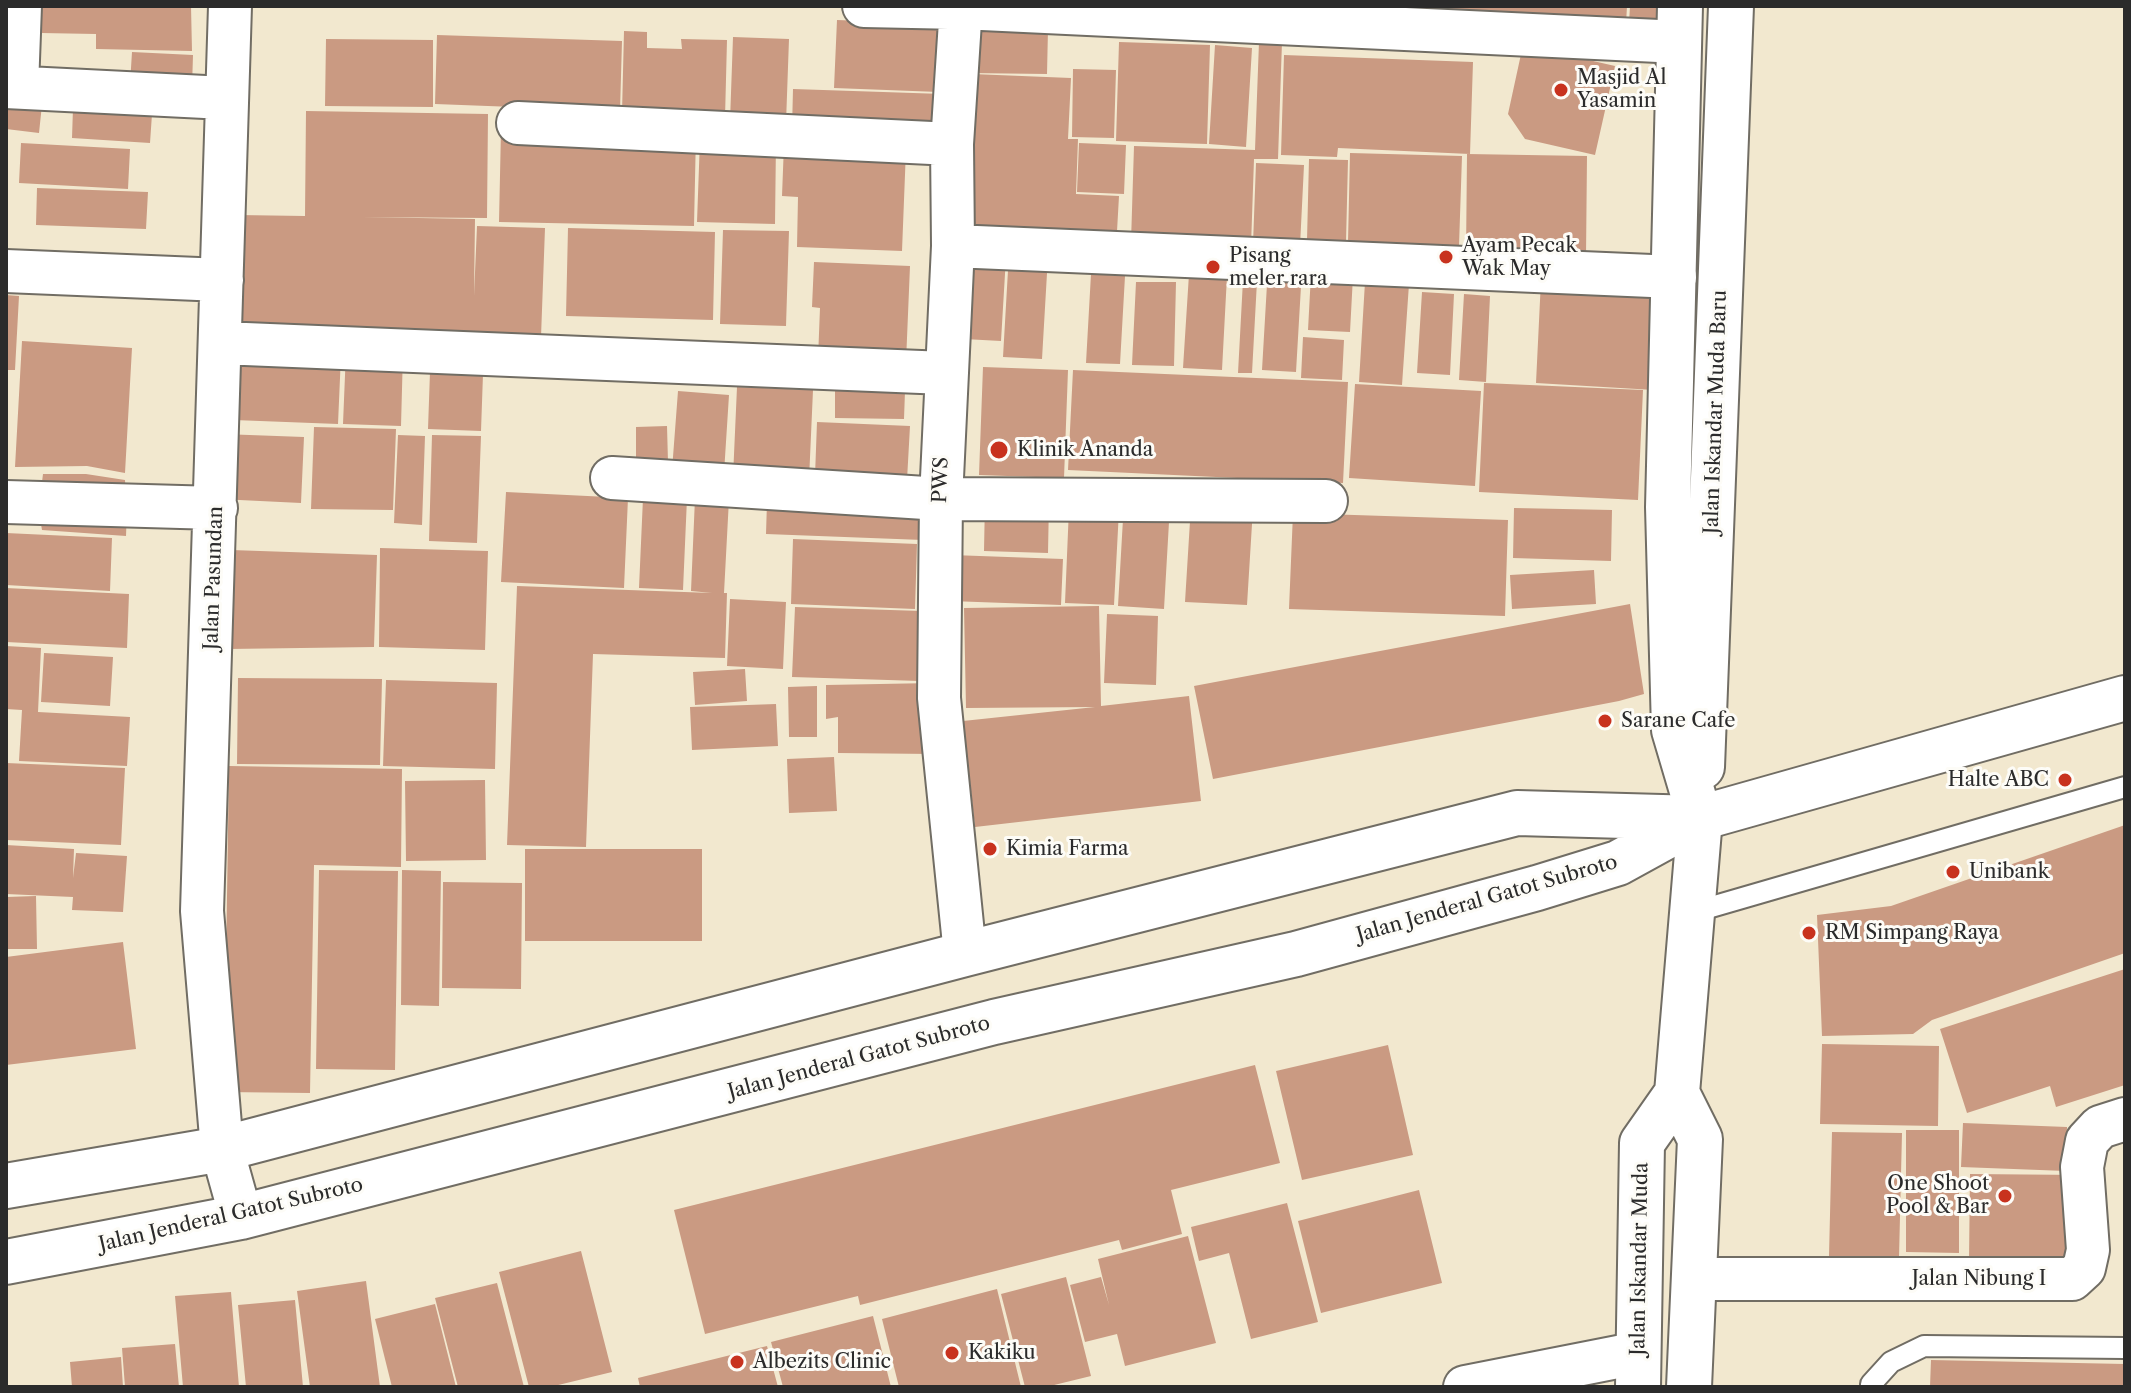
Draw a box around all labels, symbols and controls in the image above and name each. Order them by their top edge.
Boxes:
place label: Masjid Al Yasamin [1577,66,1666,113]
marker: Masjid Al Yasamin [1552,81,1570,99]
place label: Ayam Pecak Wak May [1462,234,1577,281]
place label: Pisang meler rara [1229,244,1327,291]
marker: Ayam Pecak Wak May [1437,248,1455,266]
marker: Pisang meler rara [1204,258,1222,276]
street label: Jalan Iskandar Muda Baru [1700,290,1732,534]
place label: Klinik Ananda [1017,438,1153,462]
marker: Klinik Ananda [988,439,1010,461]
street label: PWS [928,456,954,504]
street label: Jalan Pasundan [199,506,229,650]
place label: Sarane Cafe [1621,709,1735,733]
marker: Sarane Cafe [1596,712,1614,730]
place label: Halte ABC [1948,768,2049,792]
marker: Halte ABC [2056,771,2074,789]
place label: Kimia Farma [1006,837,1129,861]
marker: Kimia Farma [981,840,999,858]
street label: Jalan Jenderal Gatot Subroto [1354,850,1620,948]
place label: Unibank [1969,860,2049,884]
marker: Unibank [1944,863,1962,881]
place label: RM Simpang Raya [1825,921,1999,945]
marker: RM Simpang Raya [1800,924,1818,942]
street label: Jalan Jenderal Gatot Subroto [725,1011,993,1105]
street label: Jalan Iskandar Muda [1626,1162,1654,1356]
place label: One Shoot Pool & Bar [1886,1172,1989,1219]
street label: Jalan Jenderal Gatot Subroto [97,1173,365,1257]
marker: One Shoot Pool & Bar [1996,1187,2014,1205]
street label: Jalan Nibung I [1912,1267,2046,1291]
place label: Kakiku [968,1341,1036,1365]
marker: Kakiku [943,1344,961,1362]
place label: Albezits Clinic [753,1350,891,1374]
marker: Albezits Clinic [728,1353,746,1371]

